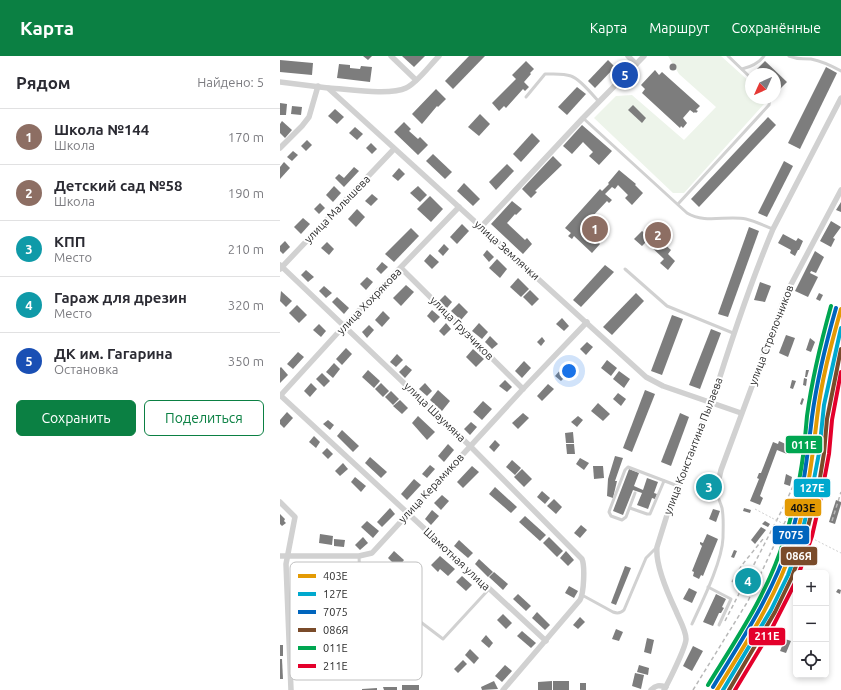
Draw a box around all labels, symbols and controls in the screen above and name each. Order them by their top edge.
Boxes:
text: Карта [20,17,74,39]
text: Карта [590,20,627,36]
text: Маршрут [649,20,710,36]
text: Сохранённые [732,20,821,36]
pin: 5 [612,60,638,90]
north arrow [745,68,781,104]
text: Рядом [16,73,71,92]
text: Найдено: 5 [197,75,264,89]
text: Школа №144 [54,121,149,138]
text: 1 [25,130,33,144]
text: 170 m [228,130,264,144]
text: Школа [54,138,95,152]
street label: улица Малышева [302,173,372,245]
text: Детский сад №58 [54,177,182,194]
text: 2 [25,186,33,200]
text: 190 m [228,186,264,200]
text: Школа [54,194,95,208]
pin: 1 [582,214,608,244]
street label: улица Землячки [472,218,542,282]
pin: 2 [645,220,671,250]
text: КПП [54,233,86,250]
text: 3 [25,242,33,256]
text: 210 m [228,242,264,256]
text: Место [54,250,92,264]
street label: улица Хохрякова [334,265,404,337]
street label: улица Стрелочников [746,283,796,387]
text: Гараж для дрезин [54,289,187,306]
street label: улица Грузчиков [428,294,496,362]
text: 4 [25,298,33,312]
text: 320 m [228,298,264,312]
text: Место [54,306,92,320]
text: ДК им. Гагарина [54,345,173,362]
text: 5 [25,354,33,368]
text: 350 m [228,354,264,368]
your location [559,361,579,381]
text: Остановка [54,362,119,376]
street label: улица Константина Пылаева [661,376,725,516]
street label: улица Шаумяна [402,380,468,444]
button: Сохранить [16,400,136,436]
button: Поделиться [144,400,264,436]
line badge: 011Е [785,435,823,454]
text: 011Е [791,439,817,451]
street label: улица Керамиков [396,451,466,525]
pin: 3 [696,472,722,502]
line badge: 127Е [793,478,831,498]
text: 127Е [799,482,825,494]
line badge: 403Е [784,498,822,517]
text: 403Е [790,502,816,514]
street label: Шамотная улица [421,525,493,593]
line badge: 7075 [772,525,810,545]
text: 7075 [779,529,803,541]
line badge: 086Я [780,546,818,566]
text: 086Я [786,550,812,562]
legend [290,562,422,680]
pin: 4 [735,566,761,596]
text: 403Е [323,570,348,582]
map controls [793,570,829,678]
button: + [793,570,829,606]
text: 127Е [323,588,348,600]
text: 7075 [323,606,348,618]
button: − [793,606,829,642]
text: 086Я [323,624,348,636]
line badge: 211Е [748,627,786,646]
text: 211Е [754,630,780,642]
text: 011Е [323,642,348,654]
button: locate [793,642,829,678]
text: 211Е [323,660,348,672]

